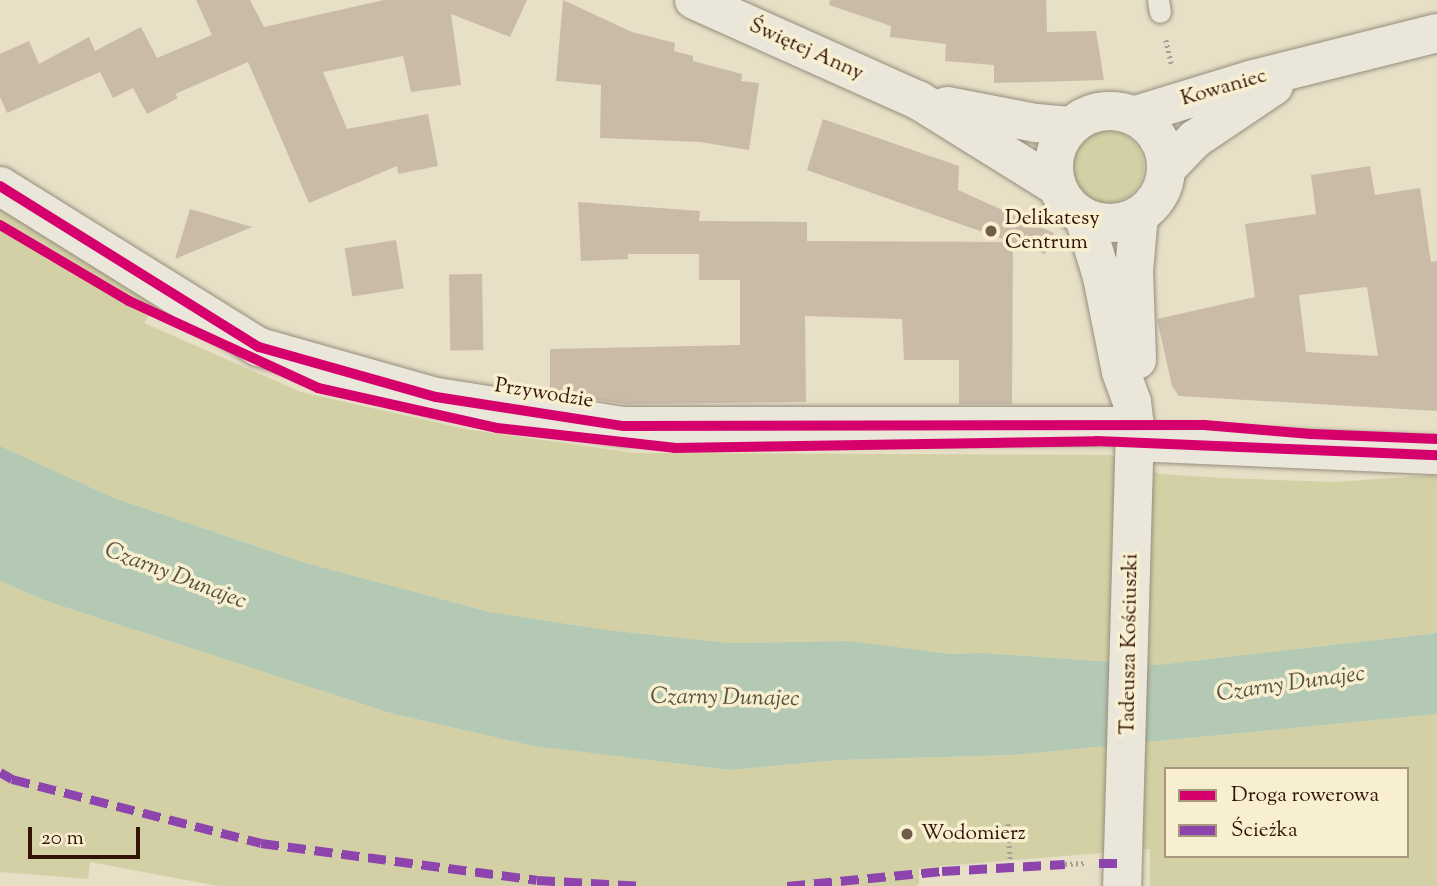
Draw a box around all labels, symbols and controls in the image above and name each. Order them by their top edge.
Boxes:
street label: Świętej Anny [745,14,867,86]
street label: Kowaniec [1178,64,1270,112]
place label: Delikatesy Centrum [1005,206,1100,256]
marker: Delikatesy Centrum [983,223,999,239]
street label: Przywodzie [493,374,595,414]
water label: Czarny Dunajec [100,537,250,617]
street label: Tadeusza Kościuszki [1116,553,1144,735]
water label: Czarny Dunajec [1215,661,1367,709]
water label: Czarny Dunajec [650,684,800,714]
legend [1164,767,1409,858]
text: Droga rowerowa [1231,781,1379,811]
scale bar [32,812,144,856]
text: Ścieżka [1231,816,1298,846]
place label: Wodomierz [921,821,1026,847]
text: 20 m [41,824,84,854]
marker: Wodomierz [899,826,915,842]

